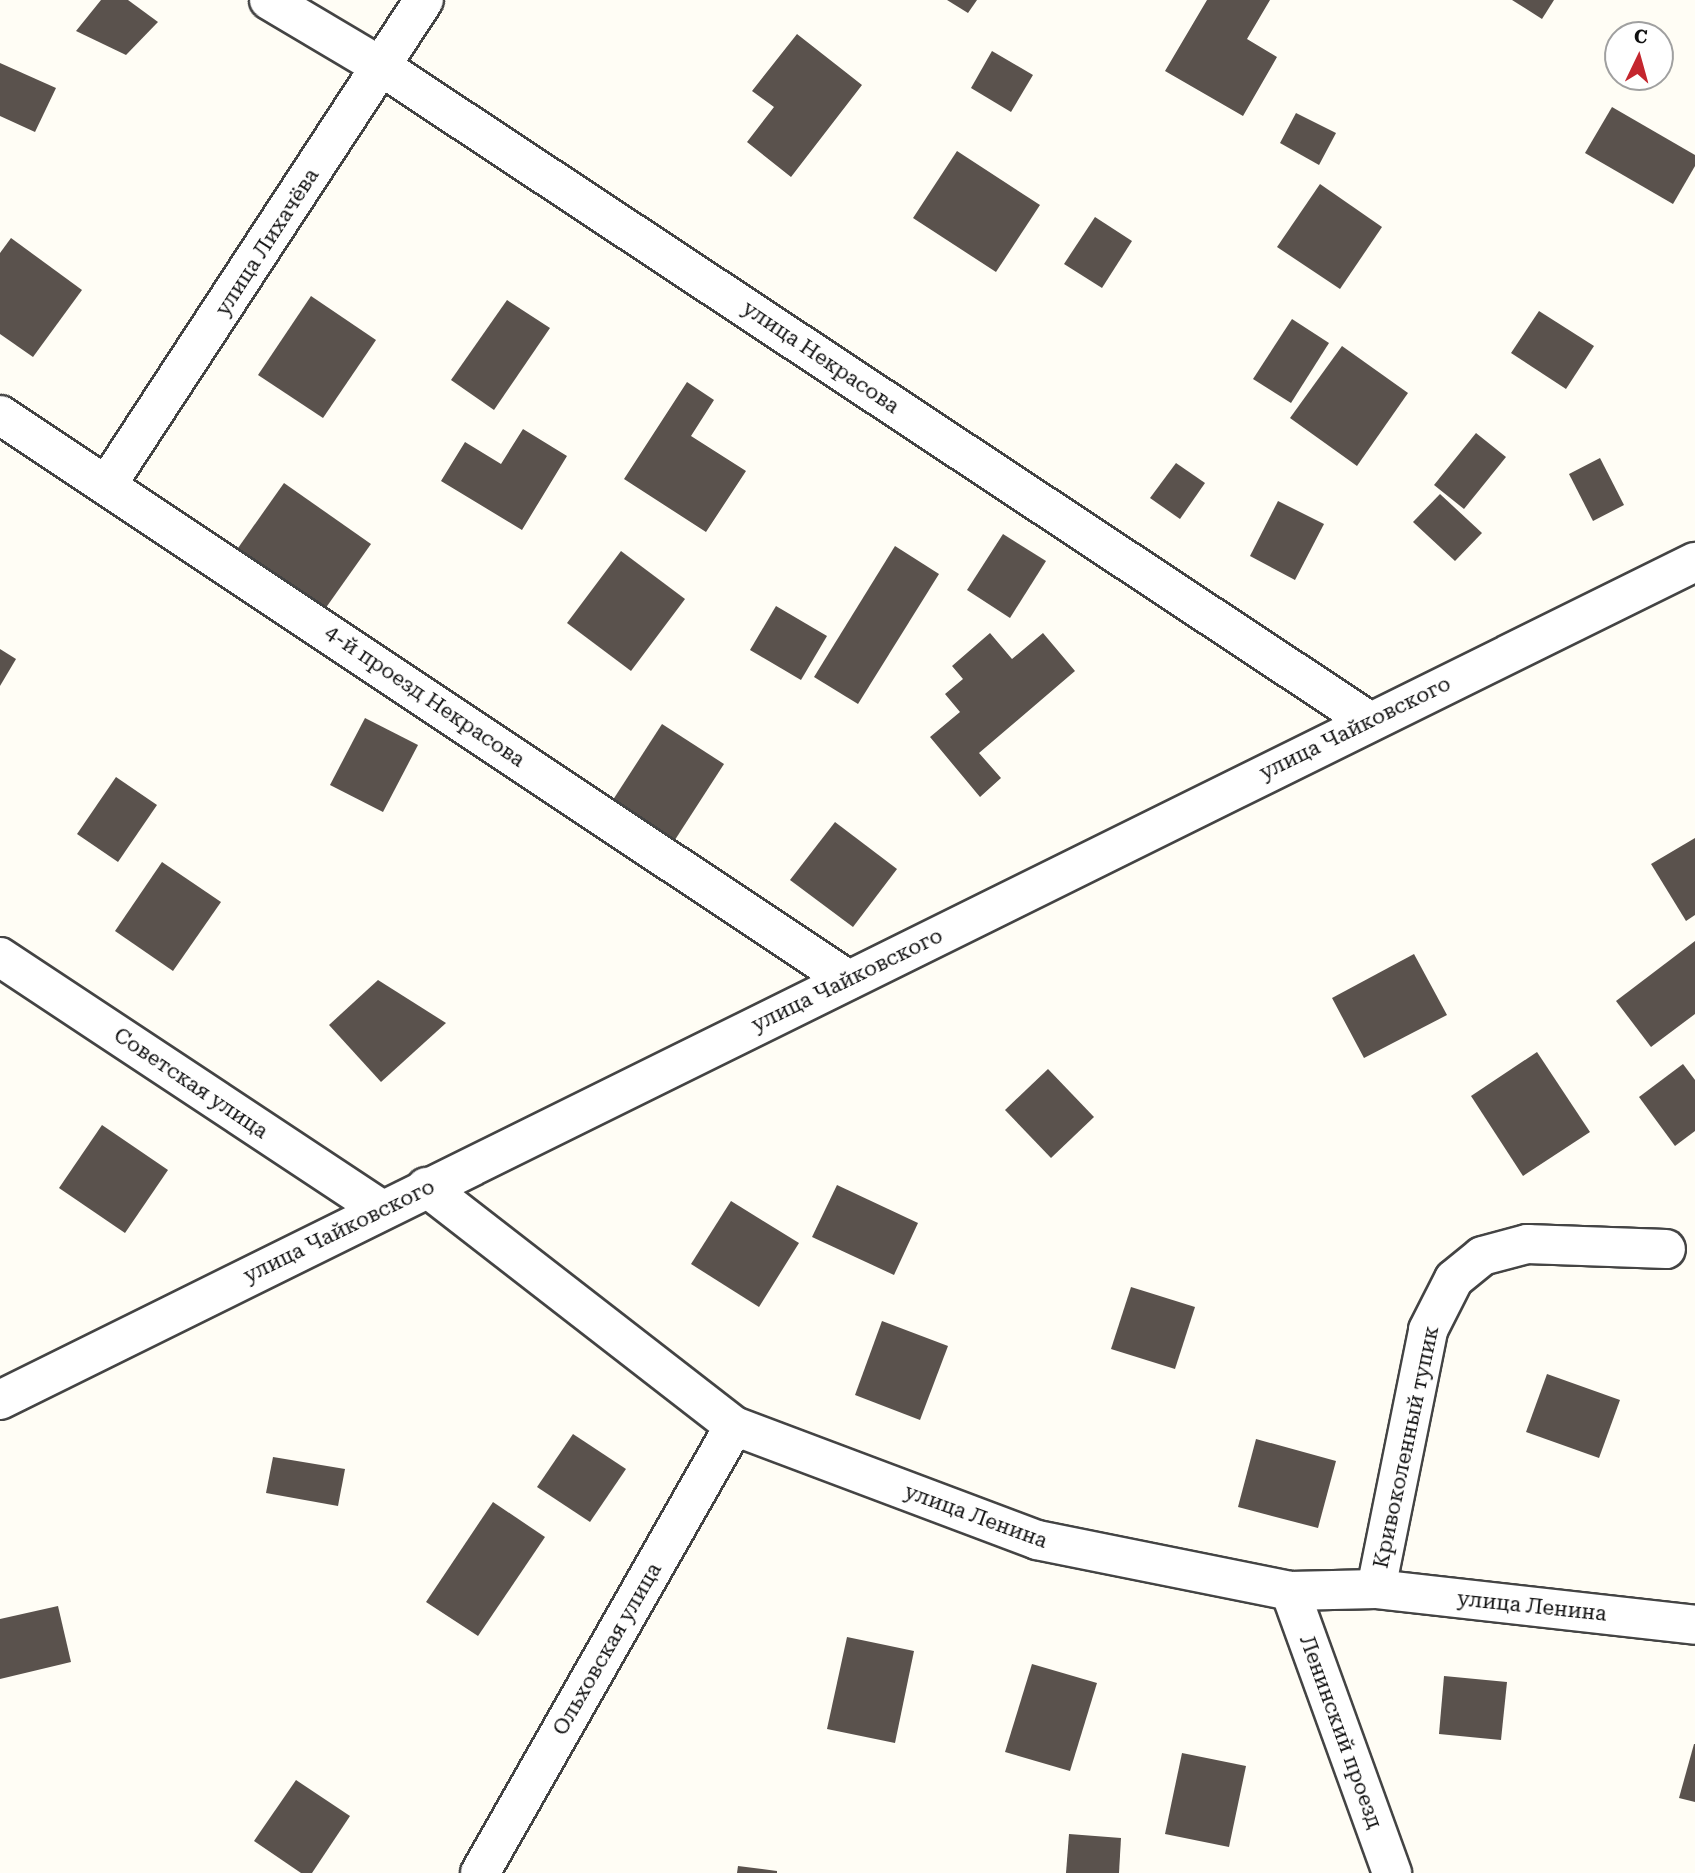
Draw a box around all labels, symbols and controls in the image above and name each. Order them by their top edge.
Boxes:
north arrow [1604,21,1674,91]
text: С [1633,25,1648,49]
street label: улица Лихачёва [210,164,324,320]
street label: улица Некрасова [738,295,904,419]
street label: 4-й проезд Некрасова [320,620,530,772]
street label: улица Чайковского [1255,671,1455,785]
street label: улица Чайковского [747,923,947,1037]
street label: Советская улица [109,1022,273,1144]
street label: улица Чайковского [239,1174,439,1288]
street label: Кривоколенный тупик [1368,1323,1444,1571]
street label: улица Ленина [901,1478,1051,1554]
street label: Ольховская улица [547,1558,667,1740]
street label: улица Ленина [1456,1586,1608,1626]
street label: Ленинский проезд [1294,1632,1388,1832]

